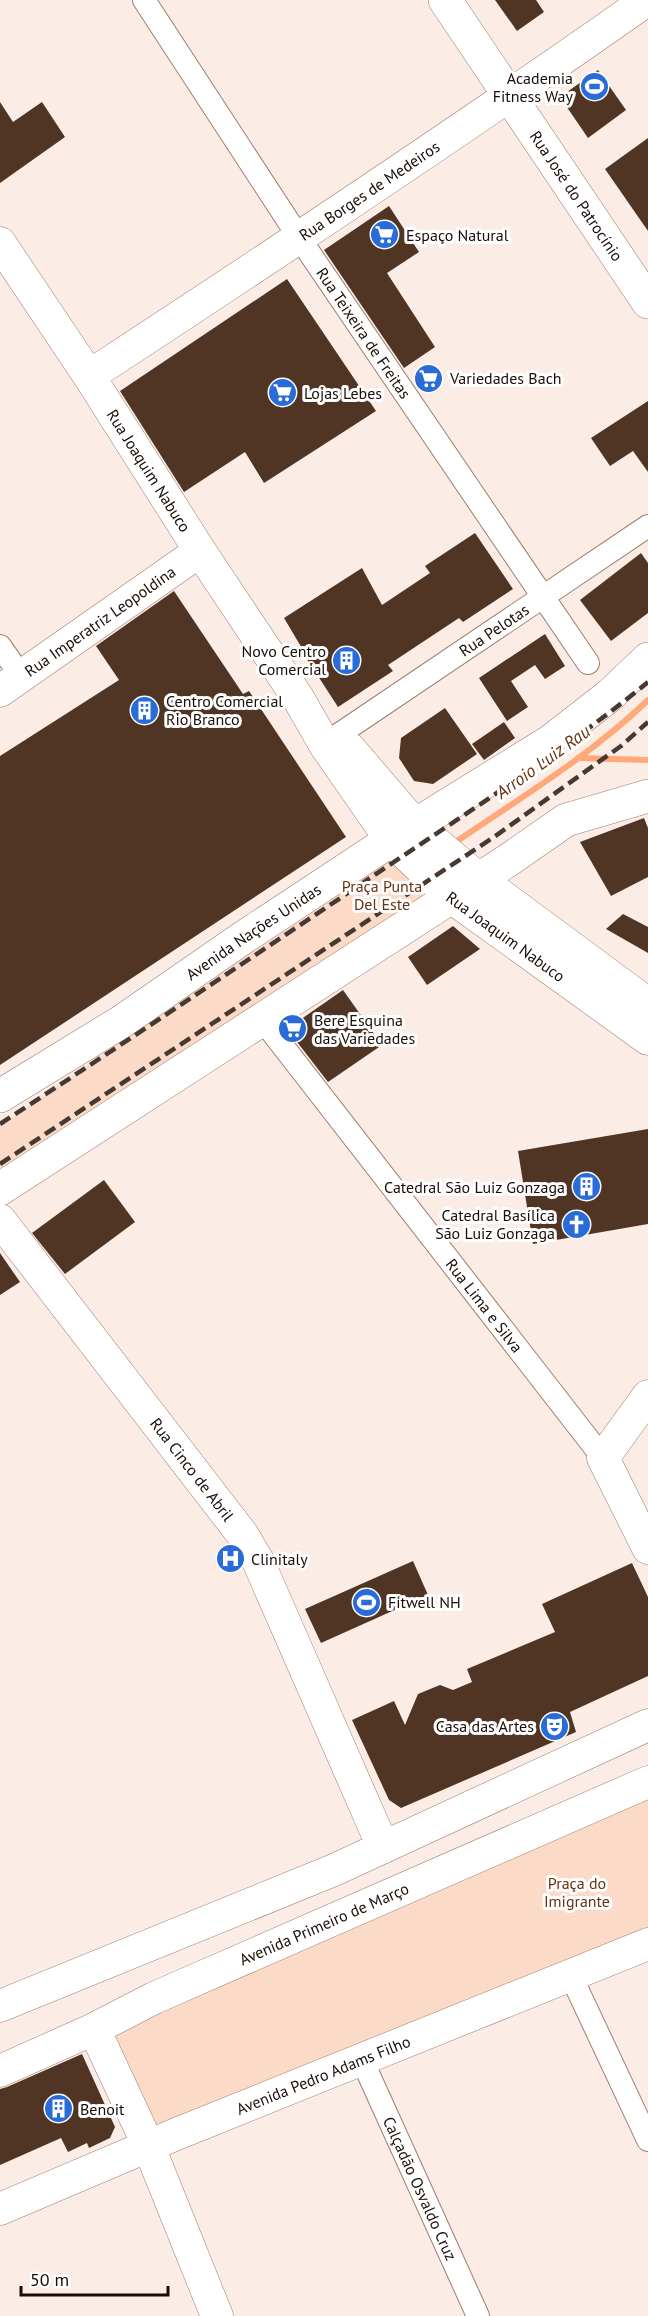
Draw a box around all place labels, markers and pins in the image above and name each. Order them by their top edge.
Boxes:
place label: Academia Fitness Way [493,68,574,106]
sports icon: Academia Fitness Way [578,71,610,103]
supermarket icon: Espaço Natural [369,219,401,251]
place label: Espaço Natural [406,225,509,245]
supermarket icon: Variedades Bach [413,362,445,394]
place label: Variedades Bach [449,368,562,388]
supermarket icon: Lojas Lebes [267,377,299,409]
place label: Lojas Lebes [304,383,382,403]
place label: Novo Centro Comercial [242,641,326,679]
building icon: Novo Centro Comercial [331,644,363,676]
place label: Centro Comercial Rio Branco [166,691,283,729]
building icon: Centro Comercial Rio Branco [129,694,161,726]
place label: Bere Esquina das Variedades [314,1010,415,1048]
supermarket icon: Bere Esquina das Variedades [277,1013,309,1045]
building icon: Catedral São Luiz Gonzaga [570,1171,602,1203]
place label: Catedral São Luiz Gonzaga [384,1177,565,1197]
place label: Catedral Basílica São Luiz Gonzaga [435,1205,555,1243]
church icon: Catedral Basílica São Luiz Gonzaga [560,1208,592,1240]
hospital icon: Clinitaly [214,1543,246,1575]
place label: Clinitaly [251,1549,308,1569]
sports icon: Fitwell NH [351,1586,383,1618]
place label: Fitwell NH [388,1592,461,1612]
theatre icon: Casa das Artes [539,1710,571,1742]
place label: Casa das Artes [436,1716,534,1736]
building icon: Benoit [43,2093,75,2125]
place label: Benoit [80,2099,125,2119]

